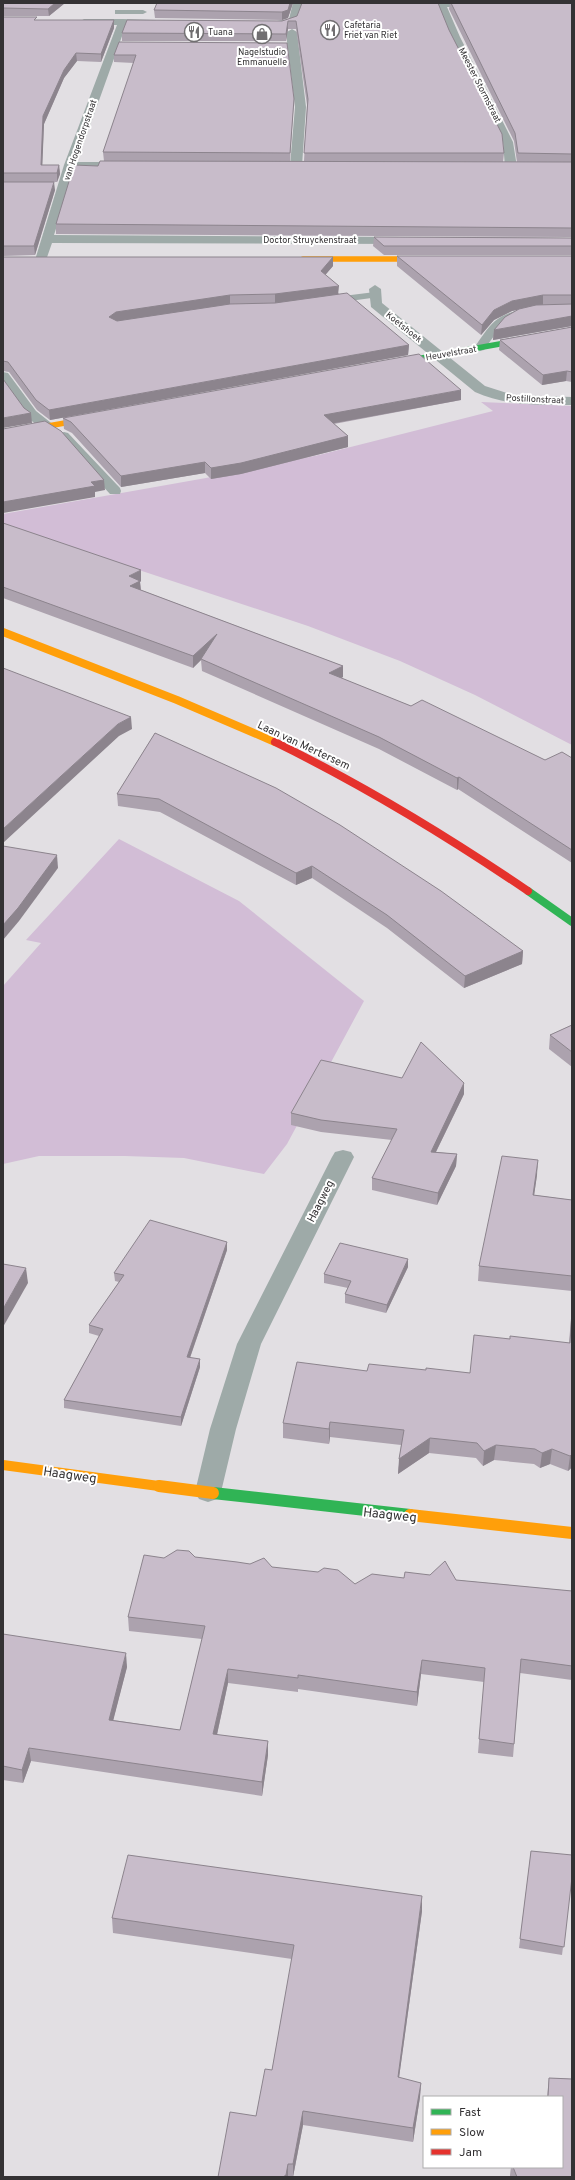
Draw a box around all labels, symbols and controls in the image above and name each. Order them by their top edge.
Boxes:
restaurant icon: Cafetaria Friet van Riet [319,19,341,41]
place label: Cafetaria Friet van Riet [344,20,397,41]
restaurant icon: Tuana [183,21,205,43]
shop icon: Nagelstudio Emmanuelle [251,23,273,45]
place label: Tuana [208,27,233,38]
street label: Meester Stormstraat [456,46,503,125]
place label: Nagelstudio Emmanuelle [237,47,287,68]
street label: van Hogendorpstraat [61,98,99,182]
street label: Doctor Struyckenstraat [263,235,357,246]
street label: Koetshoek [383,310,424,345]
street label: Heuvelstraat [425,344,477,363]
street label: Postillonstraat [506,392,564,407]
street label: Laan van Mertersem [255,718,352,774]
street label: Haagweg [304,1178,337,1225]
street label: Haagweg [42,1464,97,1488]
street label: Haagweg [362,1505,417,1527]
legend [423,2096,563,2168]
text: Fast [459,2105,481,2121]
text: Slow [459,2125,485,2141]
text: Jam [459,2145,482,2161]

